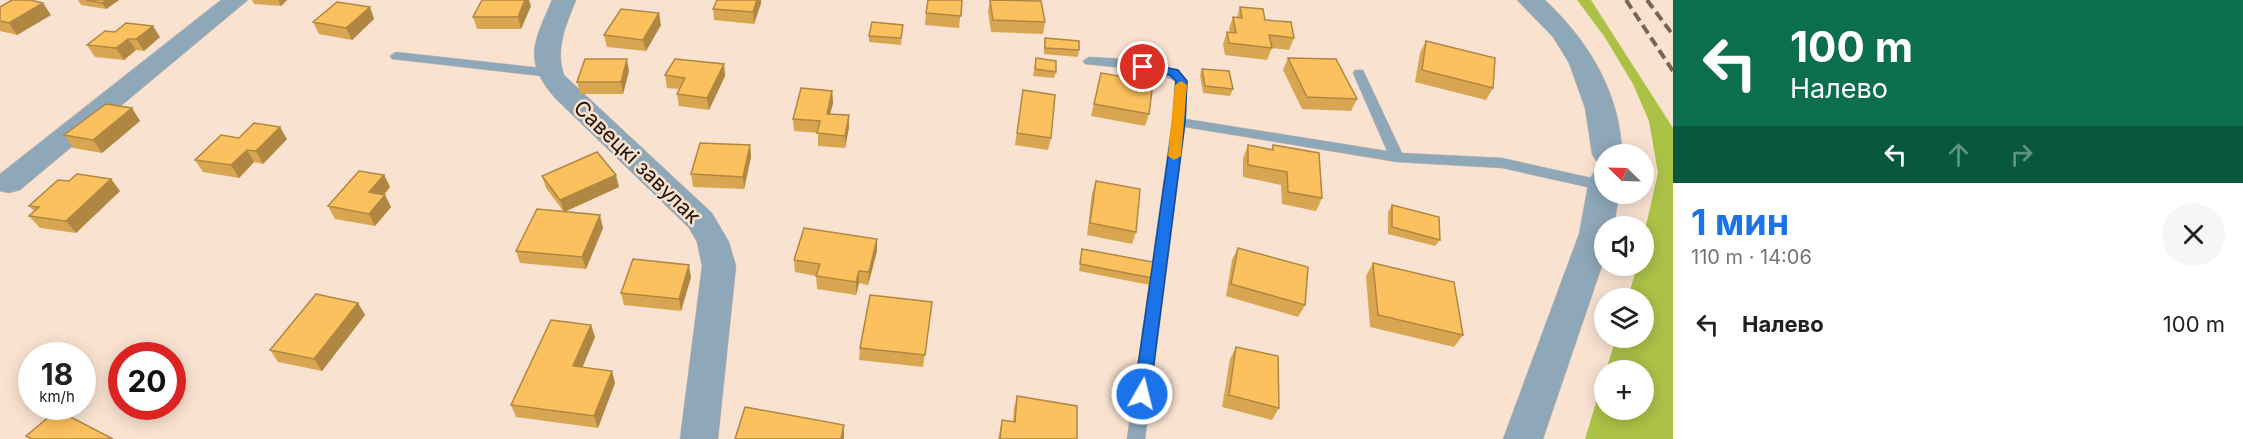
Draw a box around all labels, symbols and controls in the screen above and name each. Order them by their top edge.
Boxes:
text: 100 m [1790,21,1913,72]
icon: left [1691,24,1769,102]
pin [1117,41,1168,92]
icon: arrive [1126,50,1159,83]
text: Налево [1790,72,1888,105]
street label: Савецкі завулак [569,95,706,229]
icon: left [1879,138,1912,171]
icon: ahead [1942,138,1975,171]
icon: right [2005,138,2038,171]
north arrow [1594,144,1654,204]
map controls [1594,144,1654,420]
text: 1 мин [1691,200,1789,244]
button: close [2162,203,2225,266]
button: sound [1594,216,1654,276]
text: 110 m · 14:06 [1691,245,1812,269]
button: layers [1594,288,1654,348]
icon: left [1691,308,1724,341]
text: Налево [1742,311,1824,337]
text: 100 m [2163,311,2225,337]
speed limit sign: 20 [108,342,186,420]
text: 18 [41,356,73,392]
button: + [1594,360,1654,420]
position arrow [1110,362,1174,426]
text: km/h [39,387,75,406]

